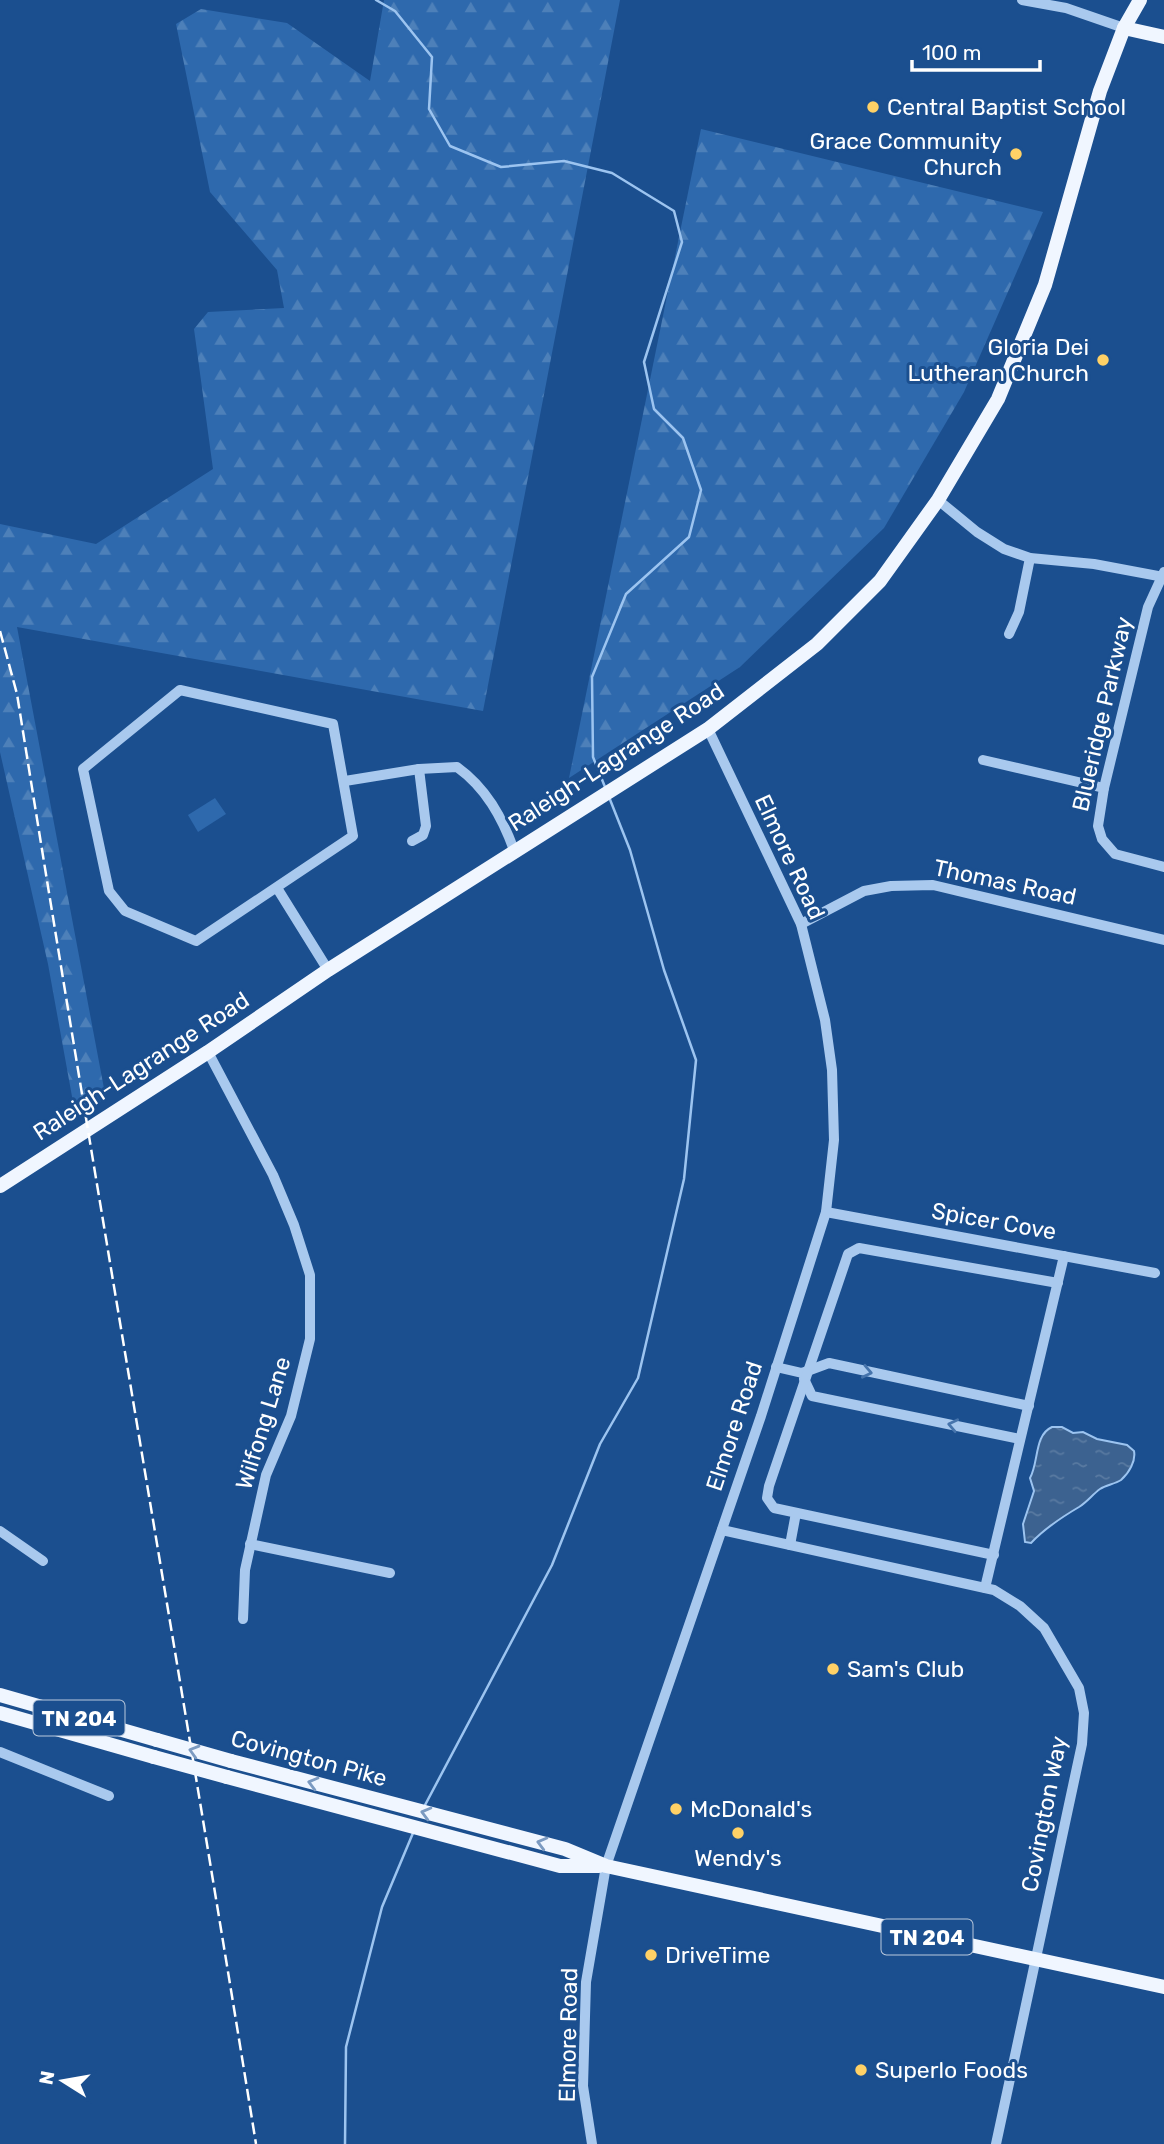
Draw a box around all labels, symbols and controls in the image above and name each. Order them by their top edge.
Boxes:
scale bar [912,28,1040,72]
text: 100 m [922,40,981,65]
place label: Central Baptist School [887,93,1126,121]
marker: Central Baptist School [865,99,881,115]
place label: Grace Community Church [809,127,1002,181]
marker: Grace Community Church [1008,146,1024,162]
place label: Gloria Dei Lutheran Church [907,333,1089,387]
marker: Gloria Dei Lutheran Church [1095,352,1111,368]
street label: Blueridge Parkway [1066,614,1138,814]
street label: Raleigh-Lagrange Road [503,677,729,837]
street label: Elmore Road [749,790,831,924]
street label: Thomas Road [931,853,1079,911]
street label: Raleigh-Lagrange Road [28,986,254,1146]
street label: Spicer Cove [929,1196,1059,1246]
street label: Wilfong Lane [230,1353,296,1493]
street label: Elmore Road [700,1358,768,1494]
one-way arrow [861,1363,873,1378]
one-way arrow [947,1419,959,1434]
place label: Sam's Club [847,1655,964,1683]
marker: Sam's Club [825,1661,841,1677]
road number: TN 204 [34,1700,124,1736]
street label: Covington Pike [228,1724,390,1792]
street label: Covington Way [1015,1733,1073,1894]
one-way arrow [188,1744,200,1759]
one-way arrow [307,1777,319,1791]
place label: McDonald's [690,1795,812,1823]
marker: McDonald's [668,1801,684,1817]
one-way arrow [420,1807,432,1821]
marker: Wendy's [730,1825,746,1841]
one-way arrow [536,1837,548,1851]
place label: Wendy's [694,1844,782,1872]
road number: TN 204 [881,1920,972,1954]
place label: DriveTime [665,1941,770,1969]
marker: DriveTime [643,1947,659,1963]
street label: Elmore Road [553,1967,583,2103]
north arrow [28,2046,98,2116]
place label: Superlo Foods [875,2056,1028,2084]
marker: Superlo Foods [853,2062,869,2078]
text: N [34,2069,59,2087]

